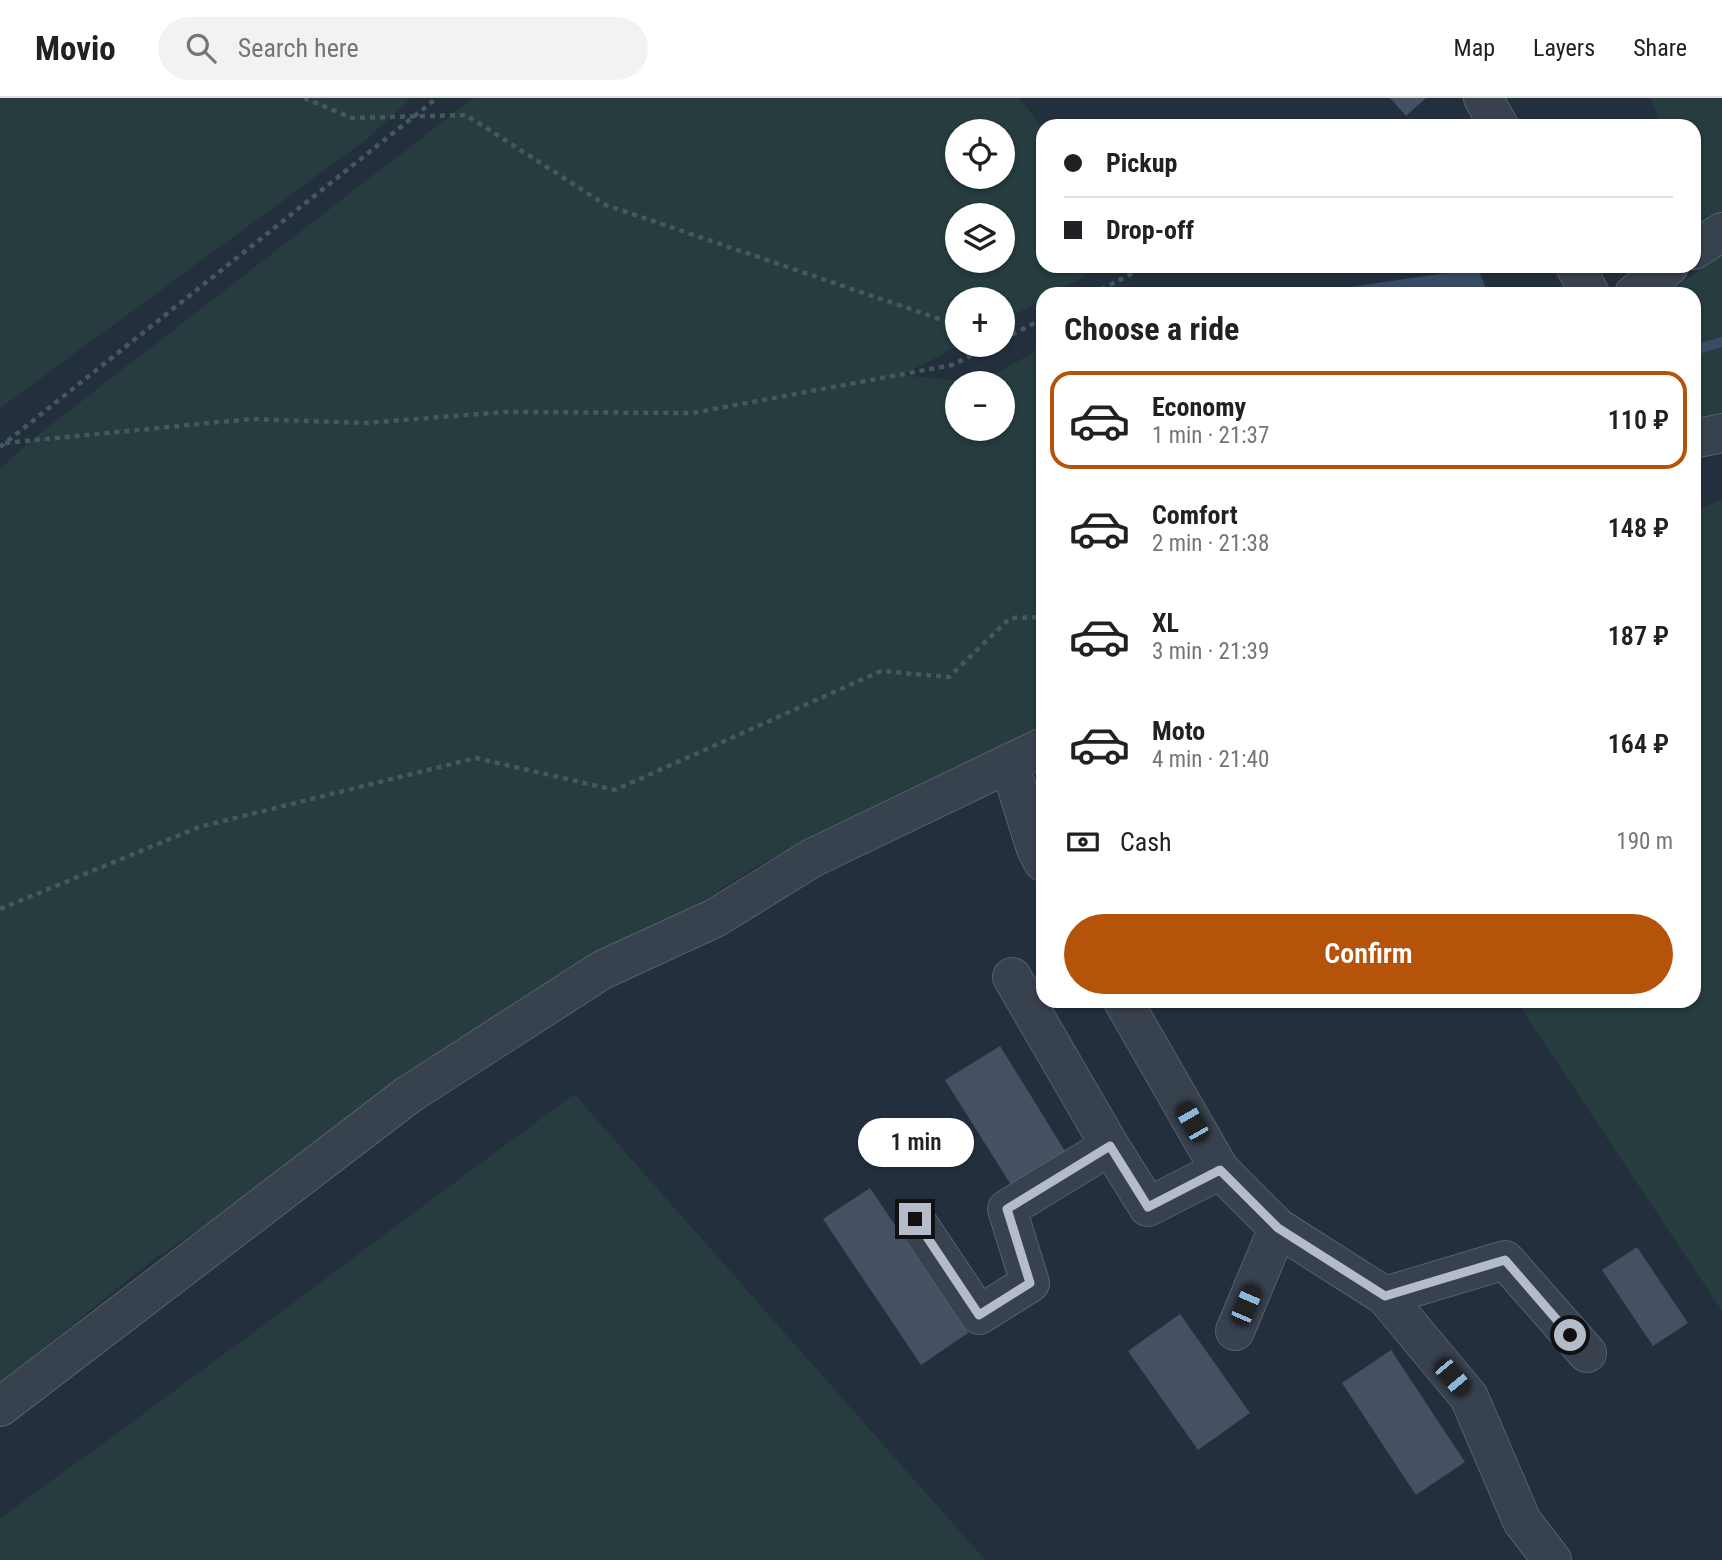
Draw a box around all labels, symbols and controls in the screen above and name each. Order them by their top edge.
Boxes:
search box [158,17,648,80]
text: Movio [35,29,116,68]
icon: search [182,29,220,67]
text: Search here [238,33,359,63]
text: Map [1454,34,1495,62]
text: Layers [1533,34,1595,62]
text: Share [1633,34,1687,62]
map controls [945,119,1015,441]
button: locate [945,119,1015,189]
text: Pickup [1106,148,1177,178]
button: layers [945,203,1015,273]
text: Drop-off [1106,215,1194,245]
button: + [945,287,1015,357]
text: Choose a ride [1064,310,1239,348]
button: − [945,371,1015,441]
icon: car [1068,389,1131,452]
text: Economy [1152,392,1246,422]
text: 110 ₽ [1608,405,1669,435]
text: 1 min · 21:37 [1152,422,1269,449]
icon: car [1068,497,1131,560]
text: Comfort [1152,500,1238,530]
text: 148 ₽ [1608,513,1669,543]
text: 2 min · 21:38 [1152,530,1269,557]
icon: car [1068,605,1131,668]
text: XL [1152,608,1179,638]
text: 187 ₽ [1608,621,1669,651]
text: 3 min · 21:39 [1152,638,1269,665]
icon: car [1068,713,1131,776]
text: Moto [1152,716,1205,746]
text: 164 ₽ [1608,729,1669,759]
text: 4 min · 21:40 [1152,746,1269,773]
icon: cash [1064,823,1102,861]
text: Cash [1120,827,1172,857]
text: 190 m [1616,828,1673,855]
button: Confirm [1064,914,1673,994]
car [1173,1099,1212,1145]
callout: 1 min [857,1118,973,1166]
text: 1 min [891,1129,941,1156]
route end [899,1203,931,1235]
car [1229,1282,1264,1328]
route start [1554,1319,1586,1351]
car [1431,1354,1474,1400]

